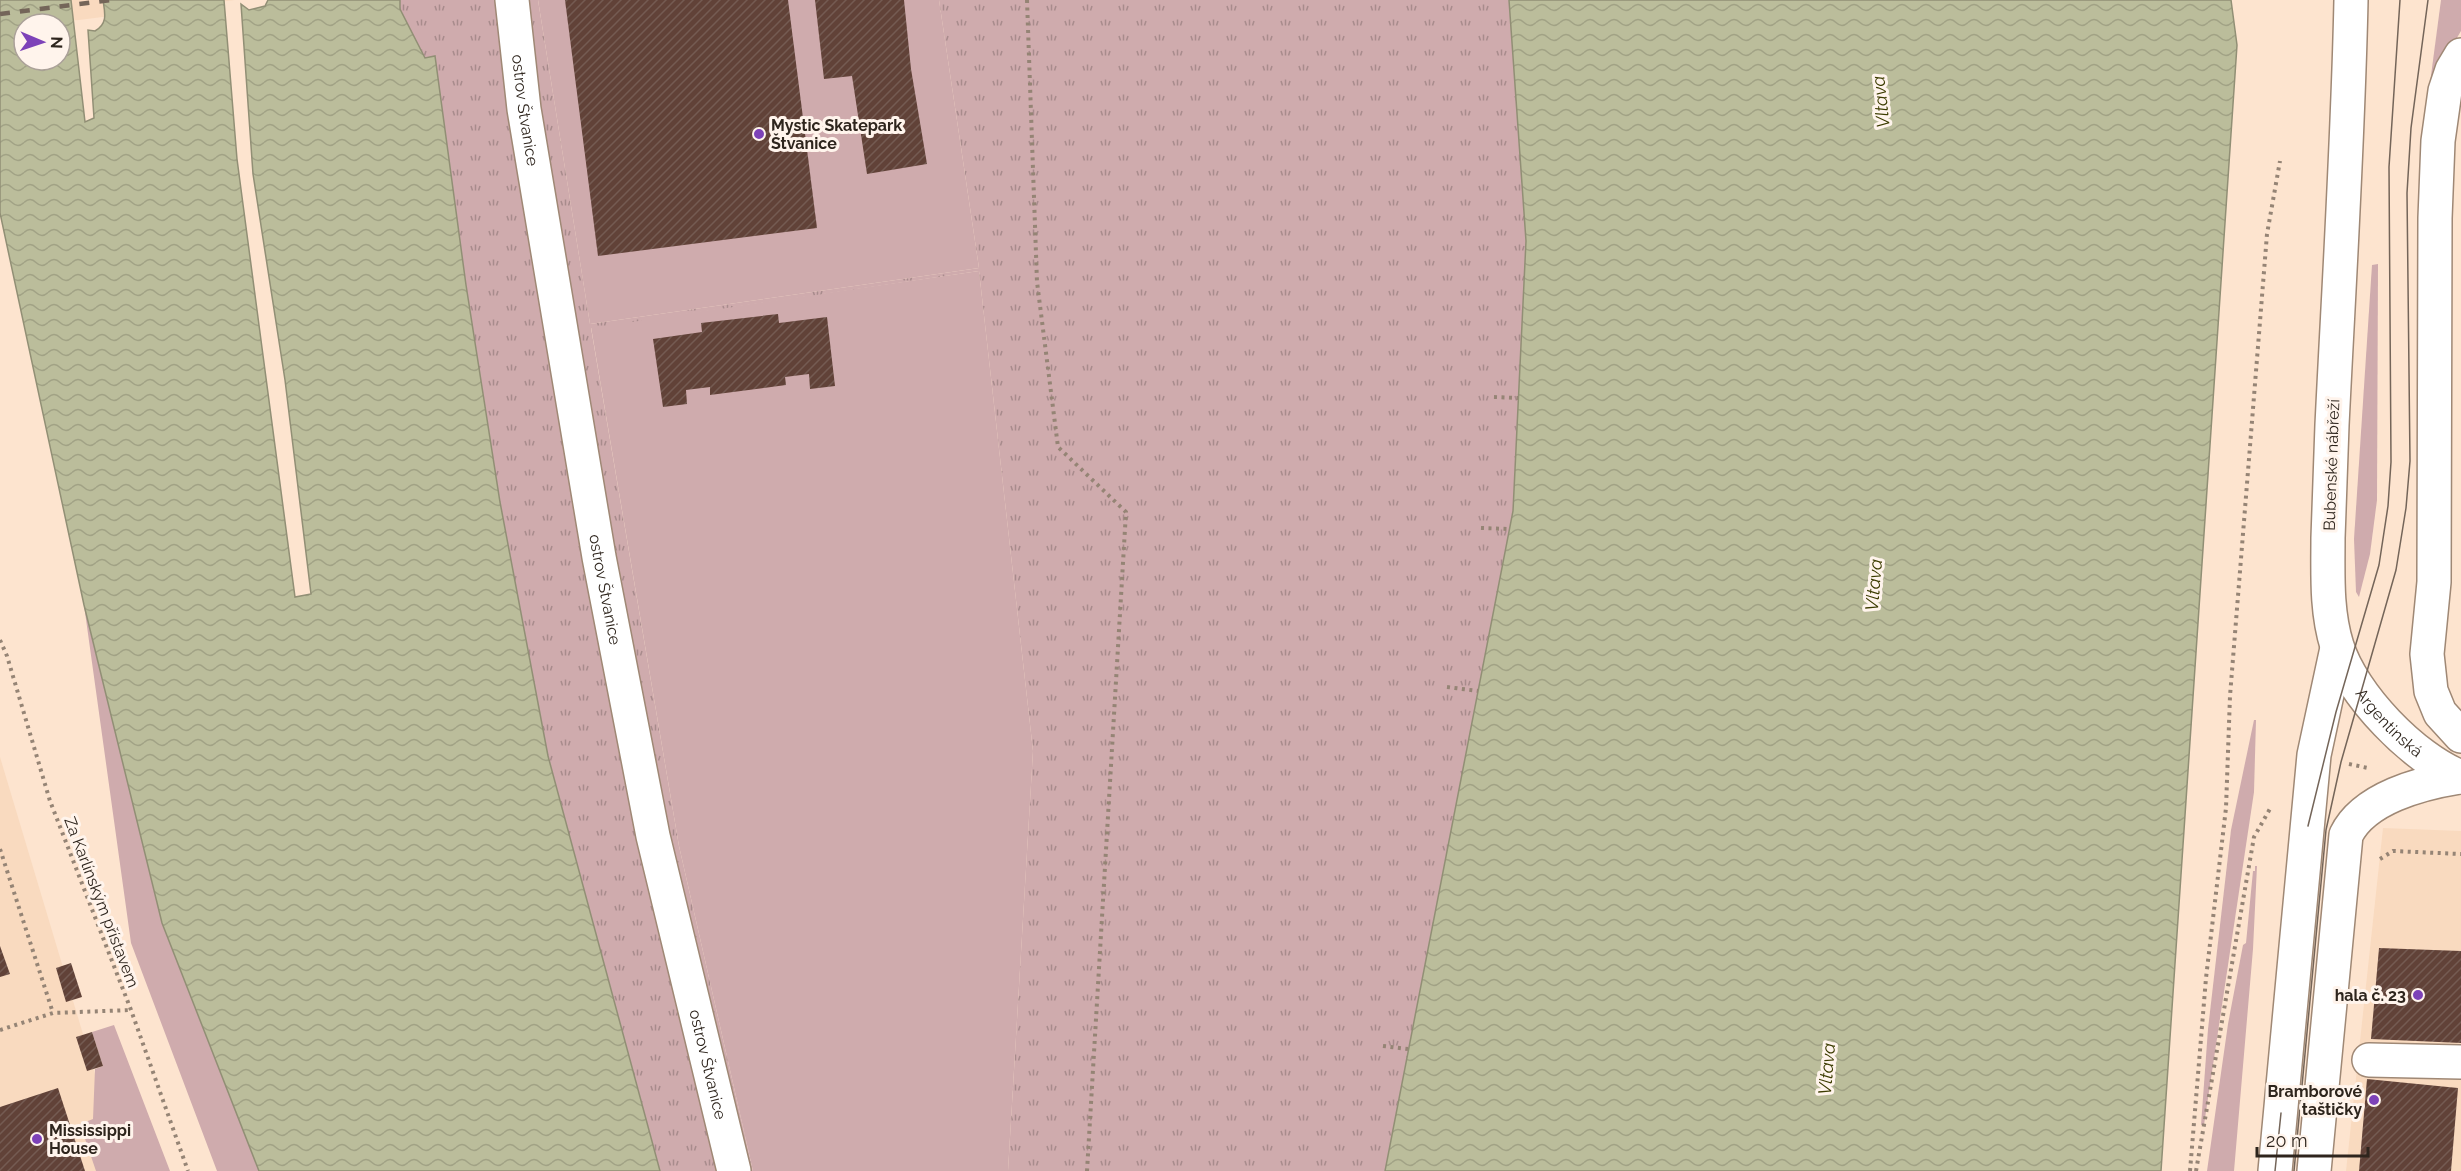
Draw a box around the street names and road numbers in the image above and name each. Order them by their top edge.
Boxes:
street label: ostrov Štvanice [508,53,542,167]
street label: Bubenské nábřeží [2320,398,2343,531]
street label: ostrov Štvanice [585,533,625,647]
street label: Argentinská [2352,685,2426,761]
street label: Za Karlínským přístavem [60,814,143,990]
street label: ostrov Štvanice [685,1008,730,1121]

